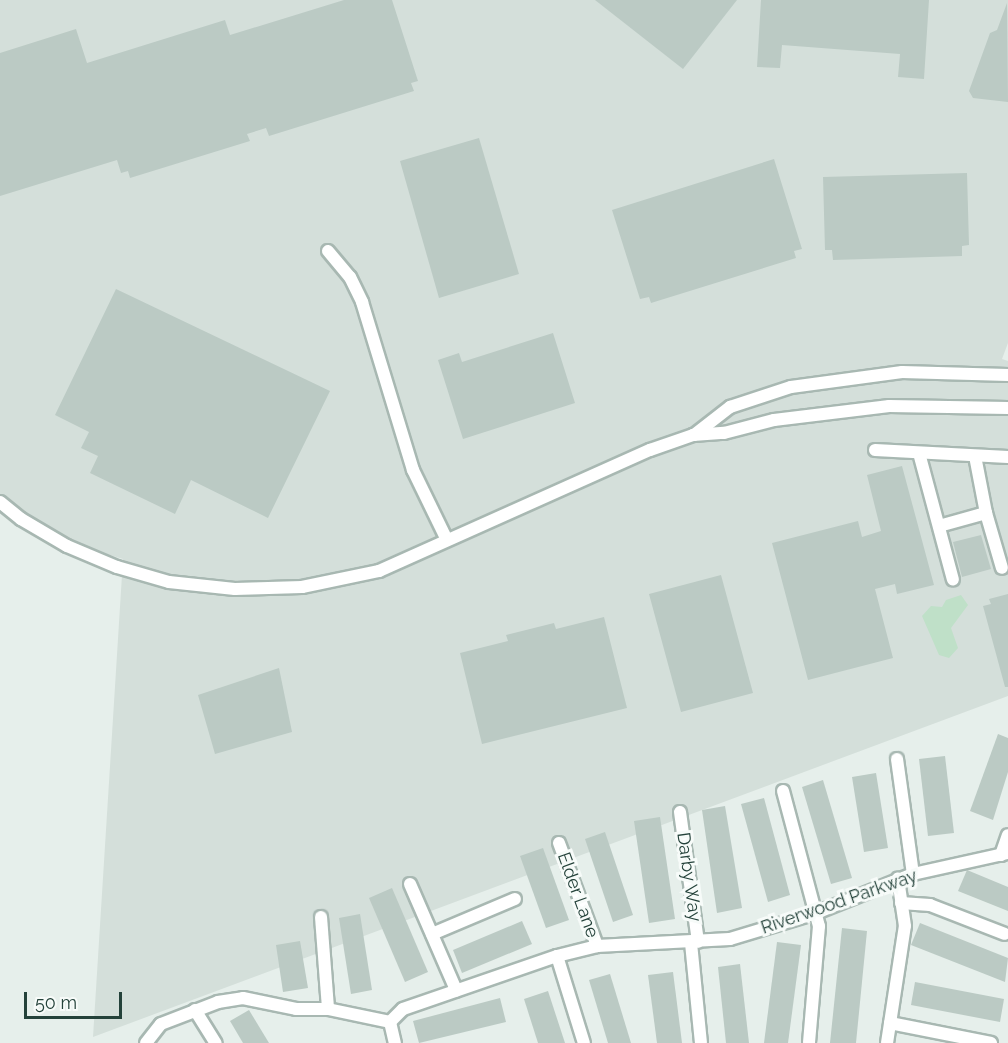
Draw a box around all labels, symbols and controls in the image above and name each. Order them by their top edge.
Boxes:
street label: Darby Way [672,830,706,924]
street label: Elder Lane [552,849,604,941]
street label: Riverwood Parkway [758,865,920,939]
scale bar [27,980,124,1018]
text: 50 m [35,992,77,1013]

